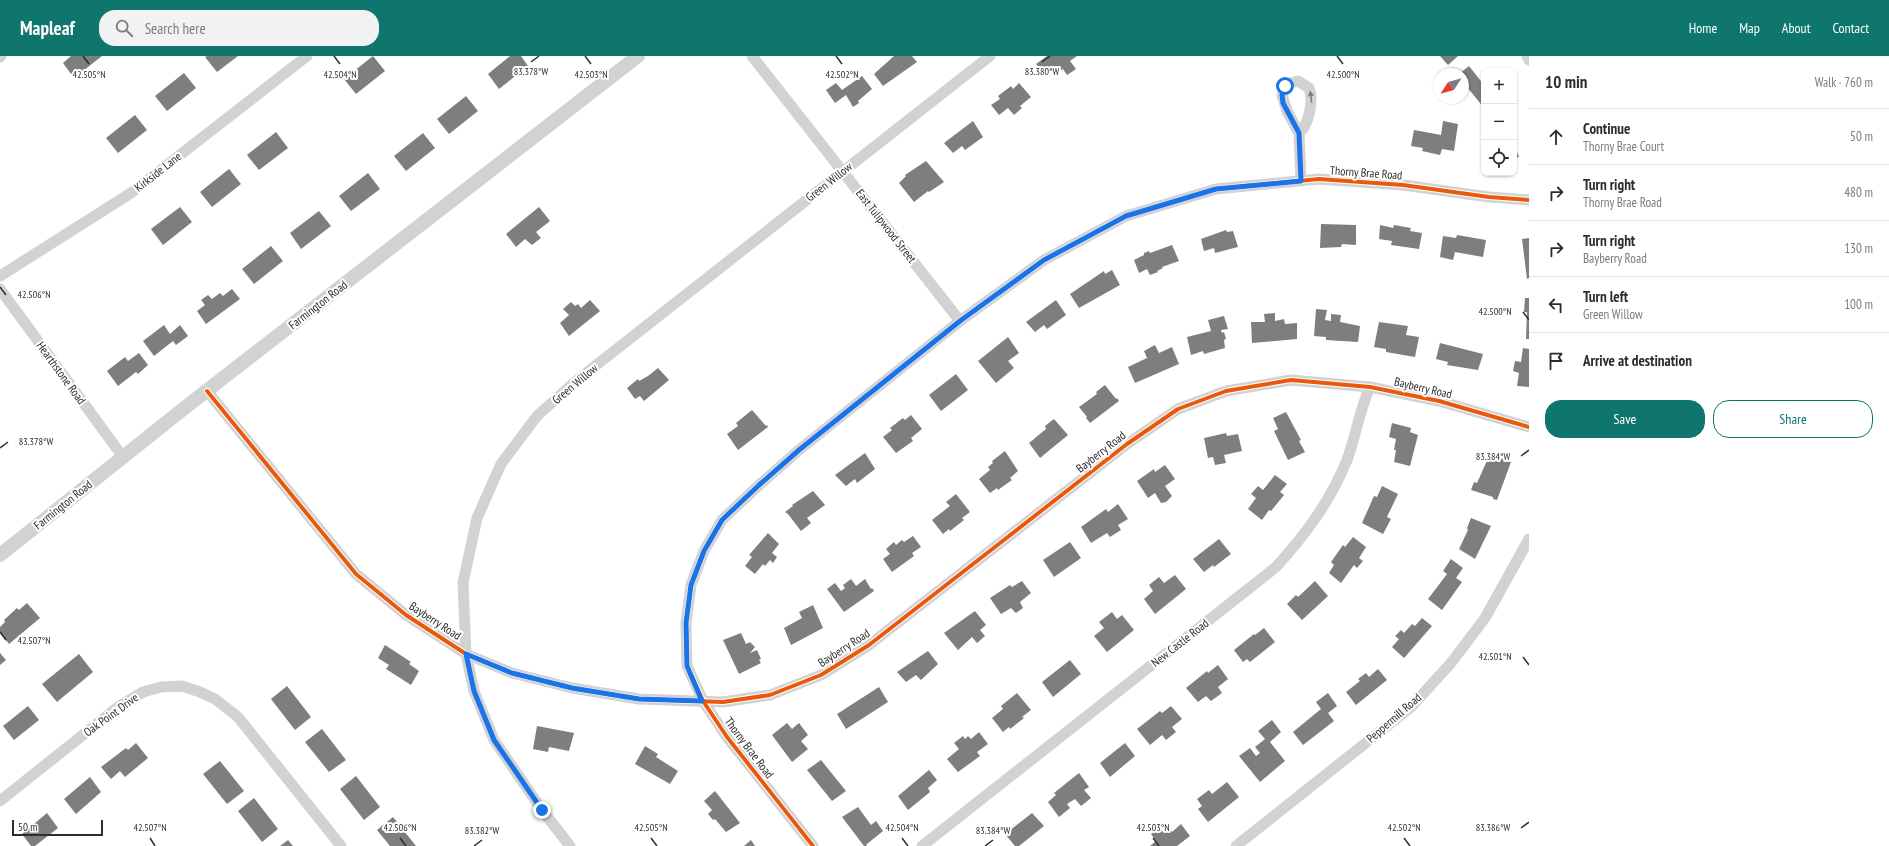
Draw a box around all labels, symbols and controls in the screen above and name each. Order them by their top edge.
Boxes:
search box [99,10,379,46]
text: Mapleaf [20,16,75,40]
icon: search [113,17,135,39]
text: Search here [145,19,206,38]
text: Home [1689,19,1717,37]
text: Map [1739,19,1760,37]
text: About [1782,19,1811,37]
text: Contact [1833,19,1869,37]
text: 83.378°W [514,65,548,78]
text: 83.380°W [1025,65,1059,78]
text: 42.505°N [72,68,106,81]
text: 42.504°N [323,68,357,81]
text: 42.503°N [574,68,608,81]
text: 42.502°N [825,68,859,81]
text: 42.500°N [1326,68,1360,81]
north arrow [1433,68,1469,104]
map controls [1481,68,1517,176]
button: + [1481,68,1517,104]
text: 10 min [1545,71,1587,93]
text: Walk · 760 m [1815,74,1873,91]
route start [1276,77,1294,95]
one-way arrow [1308,91,1314,103]
button: − [1481,104,1517,140]
text: Continue [1583,119,1630,138]
icon: ahead [1545,126,1567,148]
text: 50 m [1850,128,1873,145]
text: Thorny Brae Court [1583,138,1664,155]
button: locate [1481,140,1517,176]
street label: Kirkside Lane [131,149,184,195]
street label: Green Willow [802,158,856,204]
street label: Thorny Brae Road [1329,162,1403,183]
text: Turn right [1583,175,1635,194]
icon: right [1545,182,1567,204]
text: 480 m [1844,184,1873,201]
street label: East Tulipwood Street [853,186,920,266]
text: Thorny Brae Road [1583,194,1662,211]
text: Turn right [1583,231,1635,250]
icon: right [1545,238,1567,260]
text: 130 m [1844,240,1873,257]
text: Bayberry Road [1583,250,1647,267]
street label: Farmington Road [285,277,350,332]
text: Turn left [1583,287,1628,306]
text: 42.506°N [17,288,51,301]
icon: left [1545,294,1567,316]
text: 100 m [1844,296,1873,313]
text: 42.500°N [1478,305,1512,318]
text: Green Willow [1583,306,1643,323]
street label: Hearthstone Road [34,338,89,407]
icon: arrive [1545,350,1567,372]
text: Arrive at destination [1583,351,1692,370]
street label: Green Willow [549,360,601,407]
street label: Bayberry Road [1393,374,1453,401]
button: Save [1545,400,1705,438]
button: Share [1713,400,1873,438]
street label: Bayberry Road [1073,428,1129,476]
text: 83.378°W [19,435,53,448]
text: 83.384°W [1476,450,1510,463]
street label: Farmington Road [31,477,95,533]
street label: Bayberry Road [406,598,464,643]
street label: New Castle Road [1148,615,1211,670]
street label: Bayberry Road [815,625,873,670]
text: 42.507°N [17,634,51,647]
text: 42.501°N [1478,650,1512,663]
street label: Oak Point Drive [80,690,141,739]
street label: Peppermill Road [1363,690,1424,746]
street label: Thorny Brae Road [721,714,777,781]
route end [533,801,551,819]
scale bar [12,818,103,837]
text: 50 m [18,820,37,834]
text: 42.507°N [133,821,167,834]
text: 42.506°N [383,821,417,834]
text: 42.505°N [634,821,668,834]
text: 42.504°N [885,821,919,834]
text: 42.503°N [1136,821,1170,834]
text: 42.502°N [1387,821,1421,834]
text: 83.386°W [1476,821,1510,834]
text: 83.382°W [465,824,499,837]
text: 83.384°W [976,824,1010,837]

